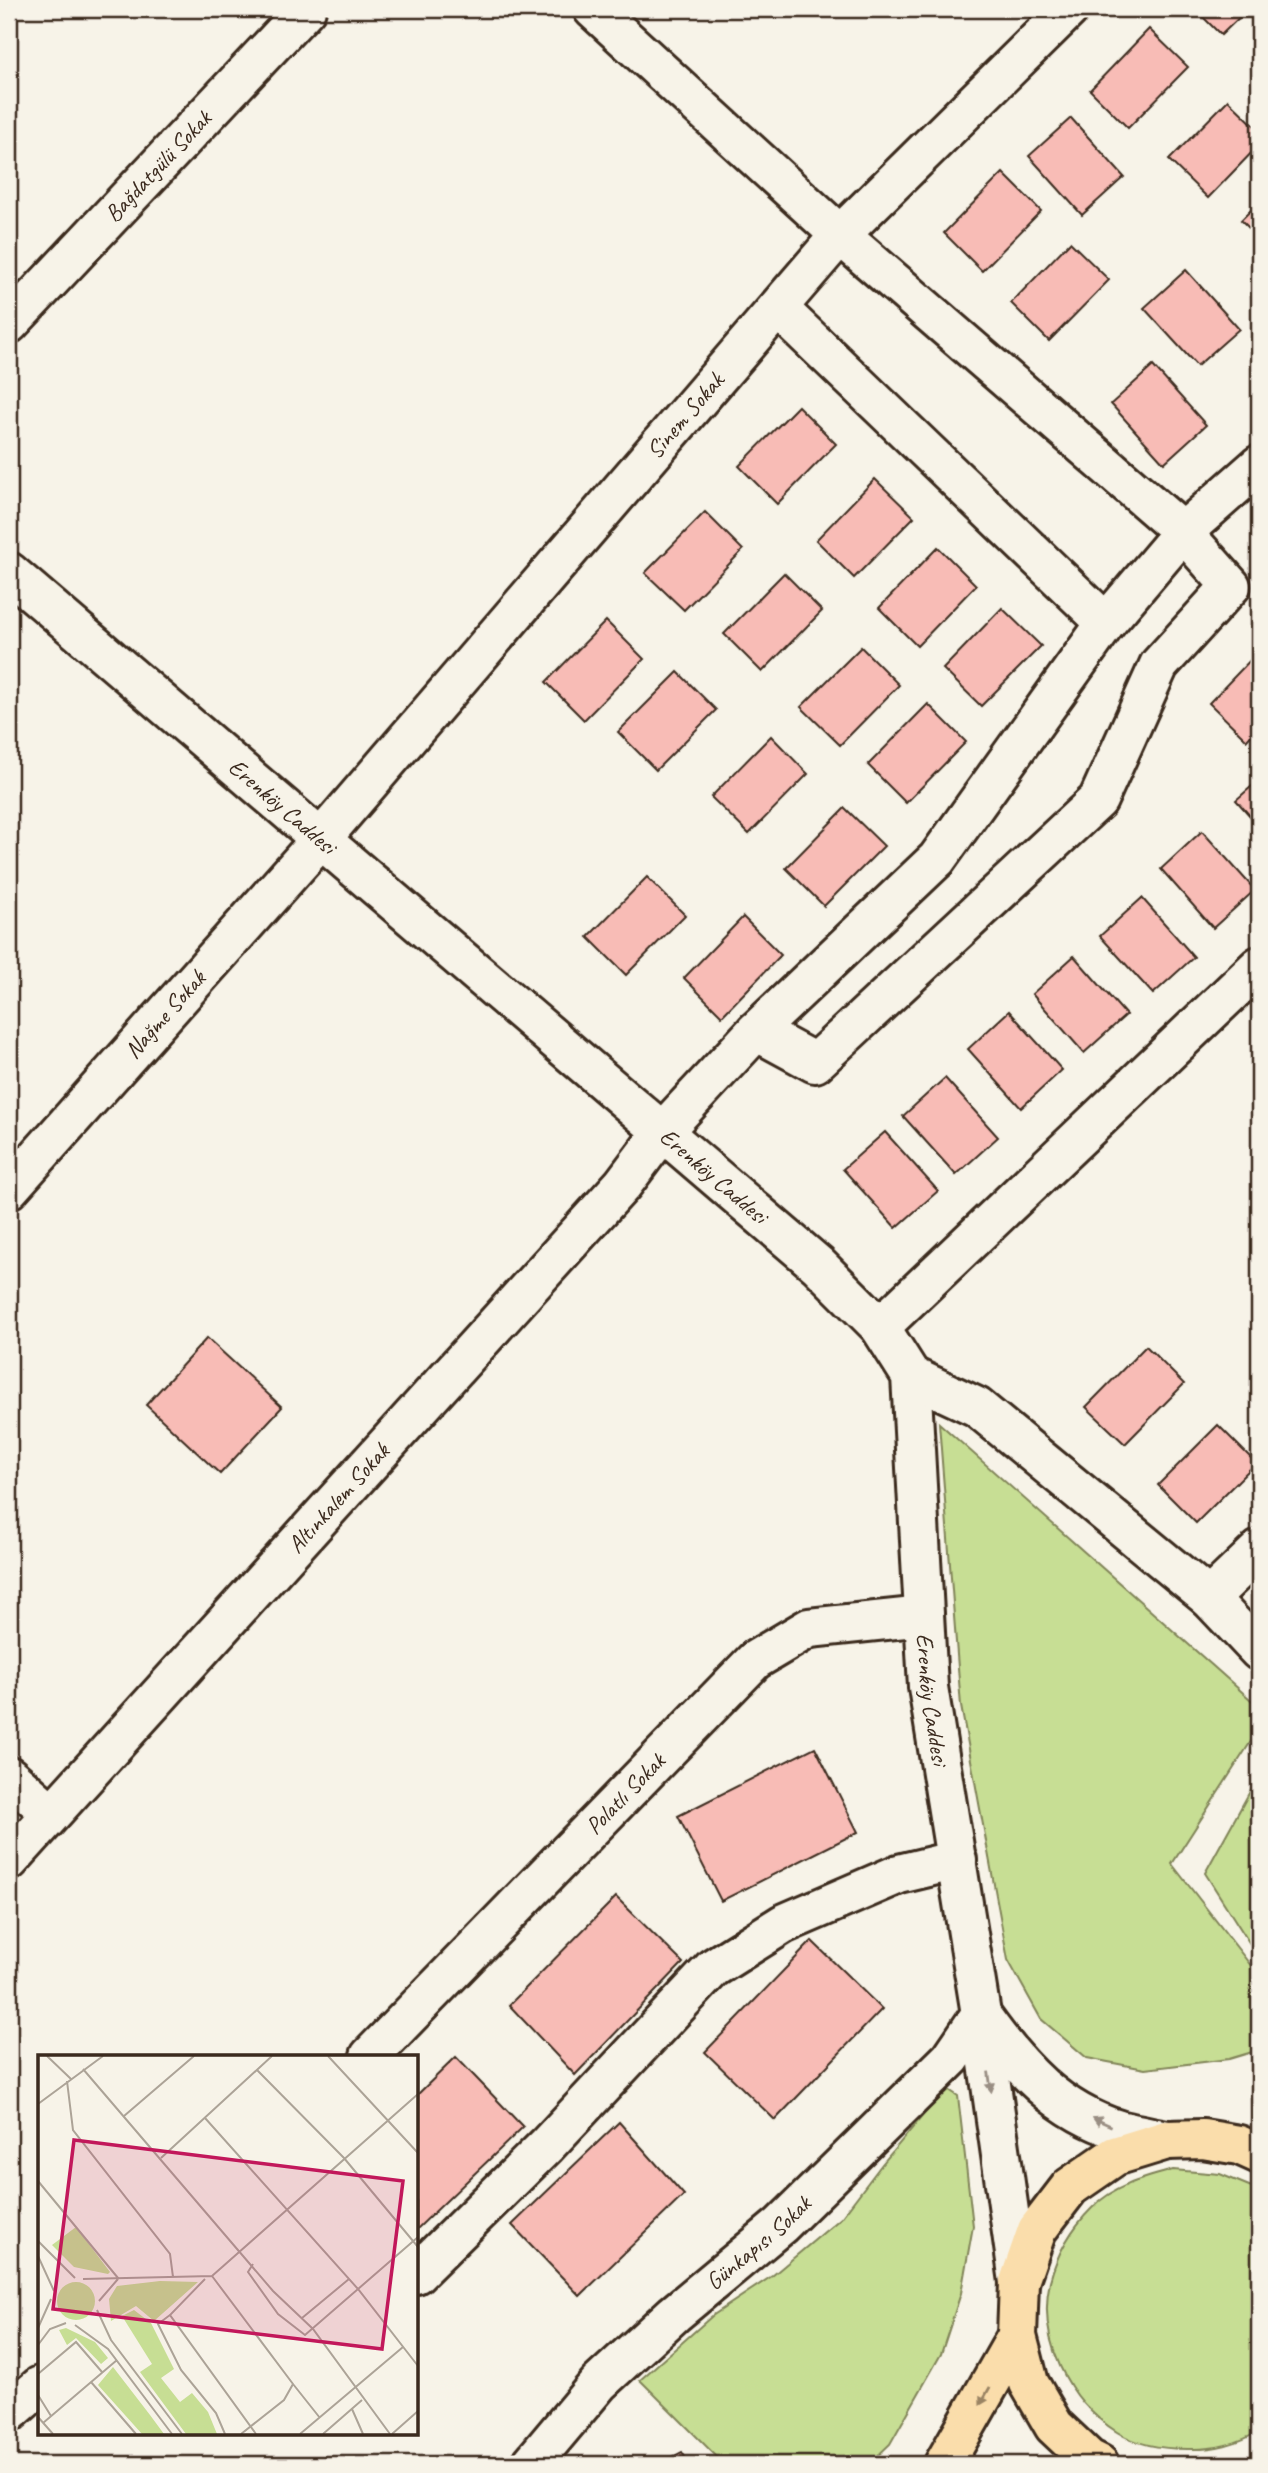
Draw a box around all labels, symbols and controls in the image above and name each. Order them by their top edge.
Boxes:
street label: Bağdatgülü Sokak [98,102,219,228]
street label: Sinem Sokak [639,365,731,465]
street label: Erenköy Caddesi [222,752,345,863]
street label: Nağme Sokak [118,962,213,1065]
street label: Erenköy Caddesi [654,1121,776,1232]
street label: Altınkalem Sokak [281,1435,397,1559]
street label: Erenköy Caddesi [910,1633,956,1771]
street label: Polatlı Sokak [579,1745,673,1841]
inset map [38,2055,418,2434]
one-way arrow [985,2071,996,2093]
one-way arrow [1091,2116,1112,2127]
street label: Günkapısı Sokak [699,2187,819,2296]
one-way arrow [979,2386,991,2406]

